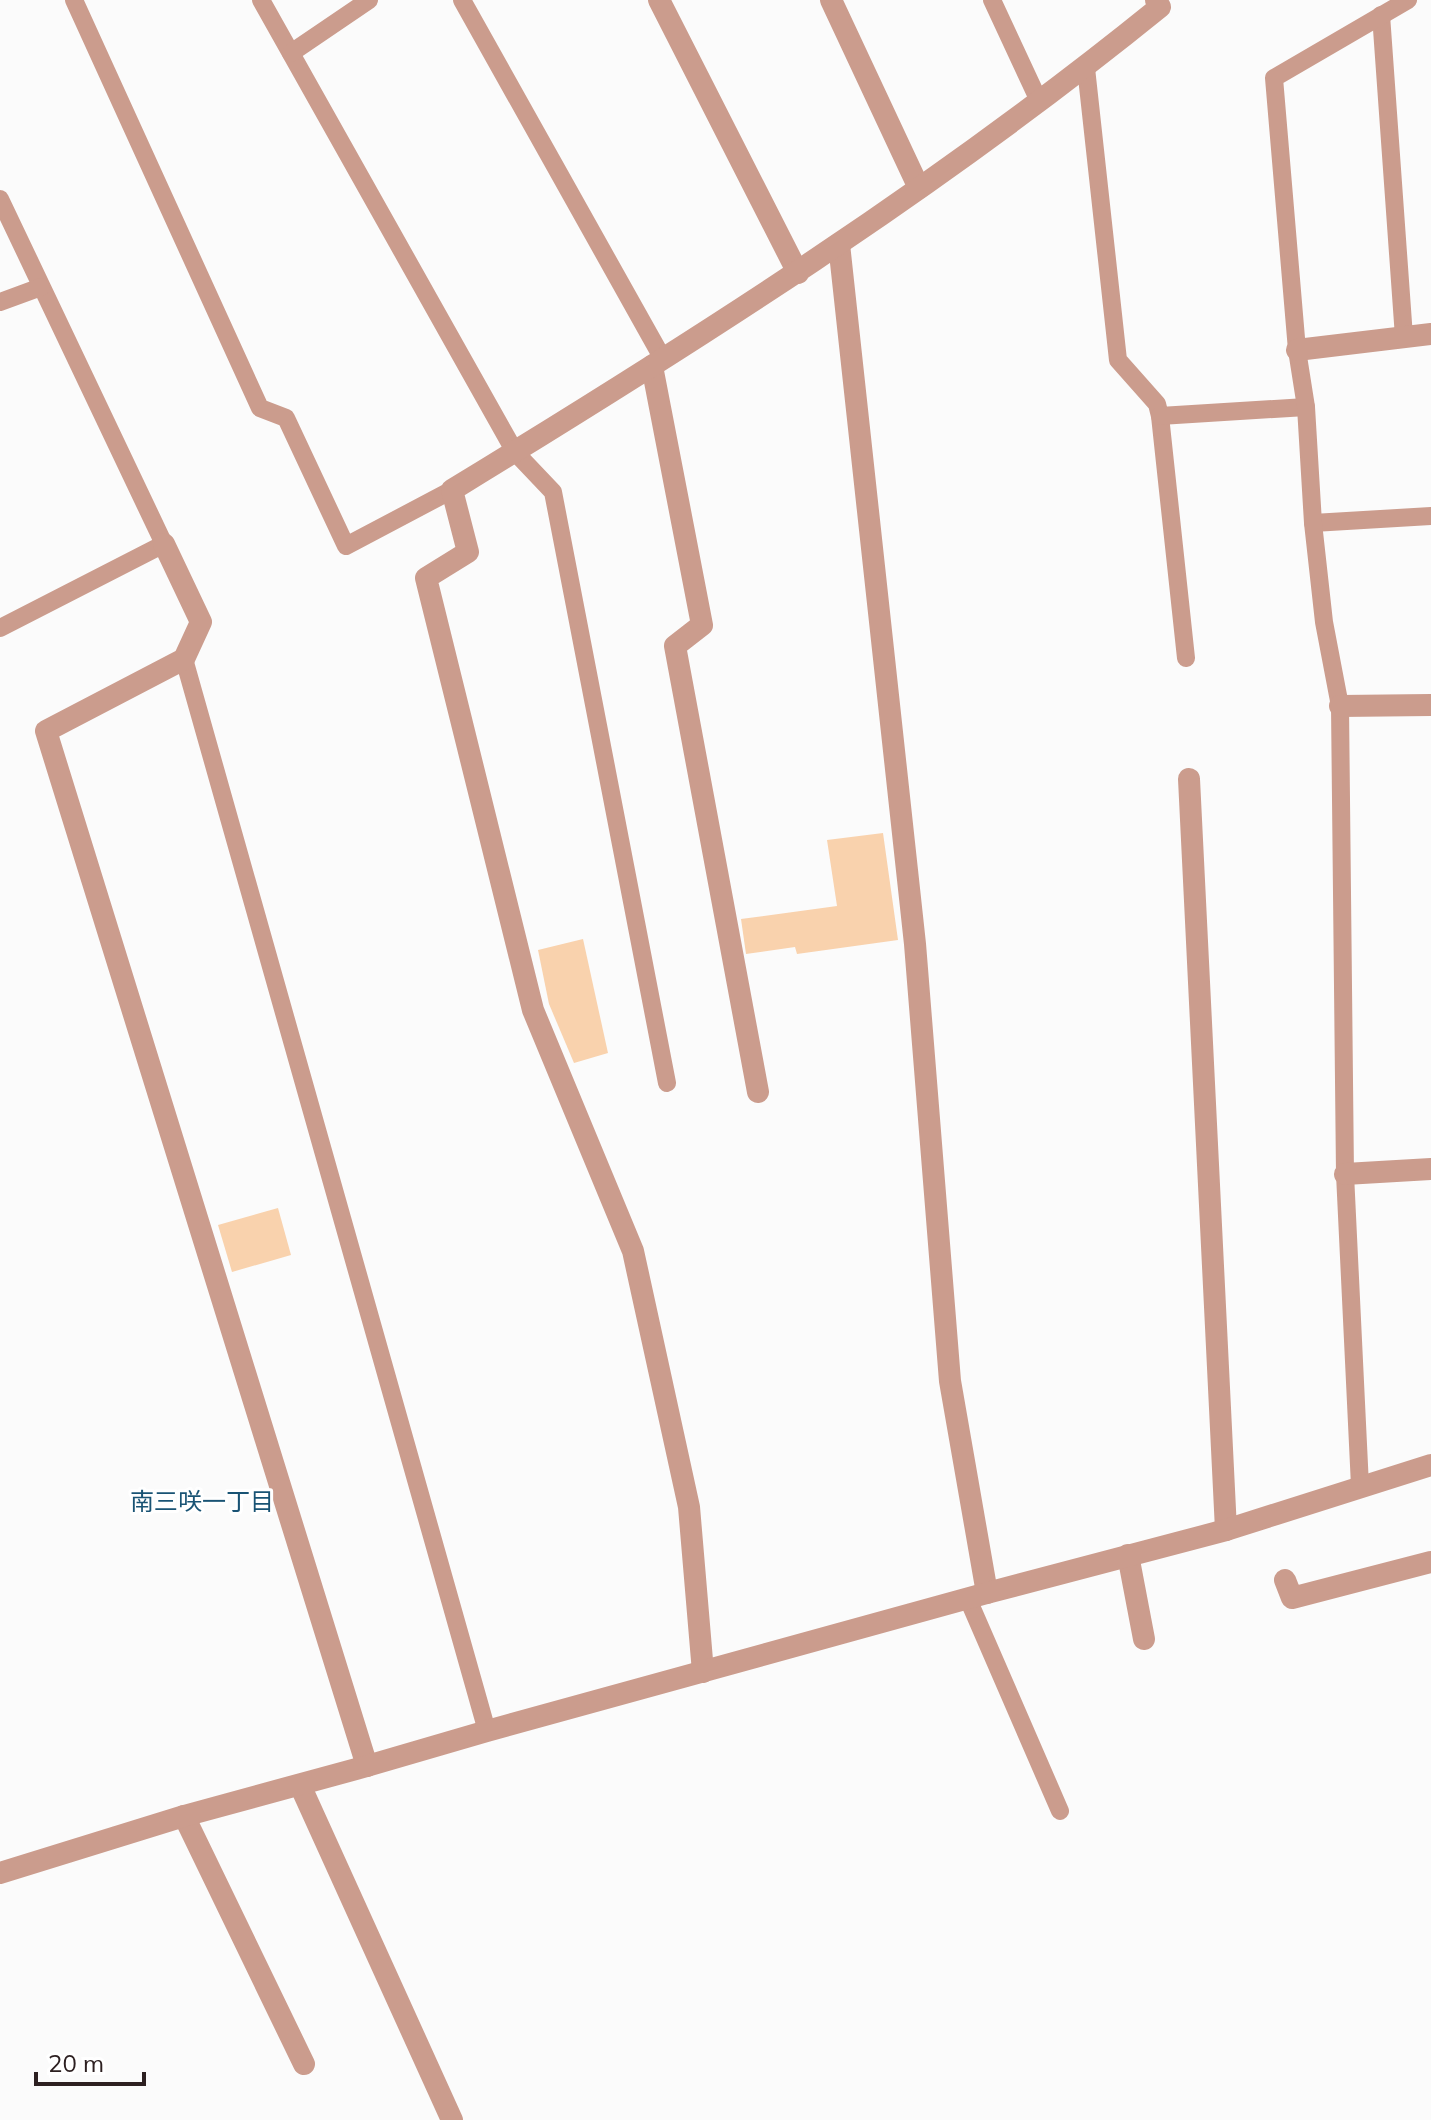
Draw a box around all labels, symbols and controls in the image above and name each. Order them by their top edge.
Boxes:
district label: 南三咲一丁目 [130,1486,274,1516]
scale bar [36,2036,144,2086]
text: 20 m [48,2048,104,2078]

